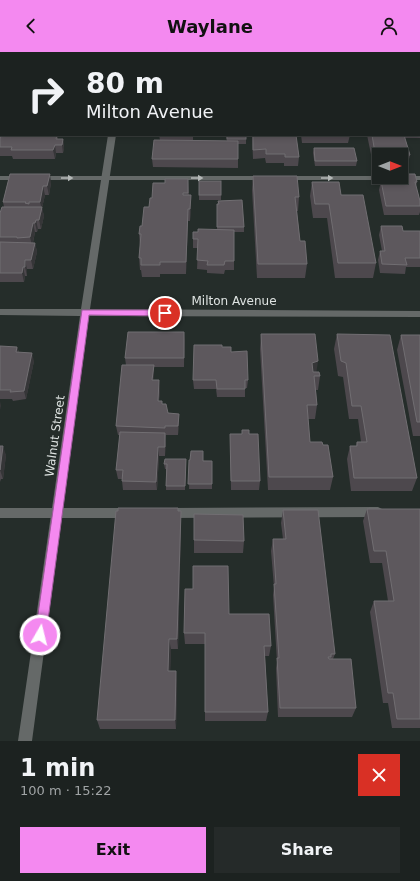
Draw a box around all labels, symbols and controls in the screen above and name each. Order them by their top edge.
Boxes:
icon: back [20,15,42,37]
icon: person [378,15,400,37]
text: Waylane [167,16,253,37]
text: 80 m [86,67,164,100]
icon: right [20,68,72,120]
text: Milton Avenue [86,101,214,122]
north arrow [372,148,408,184]
map controls [372,148,408,184]
one-way arrow [61,175,74,181]
one-way arrow [191,175,204,181]
one-way arrow [321,175,334,181]
street label: Milton Avenue [191,294,277,308]
pin [148,296,182,330]
icon: arrive [154,302,176,324]
street label: Walnut Street [42,394,68,478]
position arrow [19,614,61,656]
text: 1 min [20,754,95,782]
button: close [358,754,400,796]
text: 100 m · 15:22 [20,783,111,798]
button: Exit [20,827,206,873]
button: Share [214,827,400,873]

